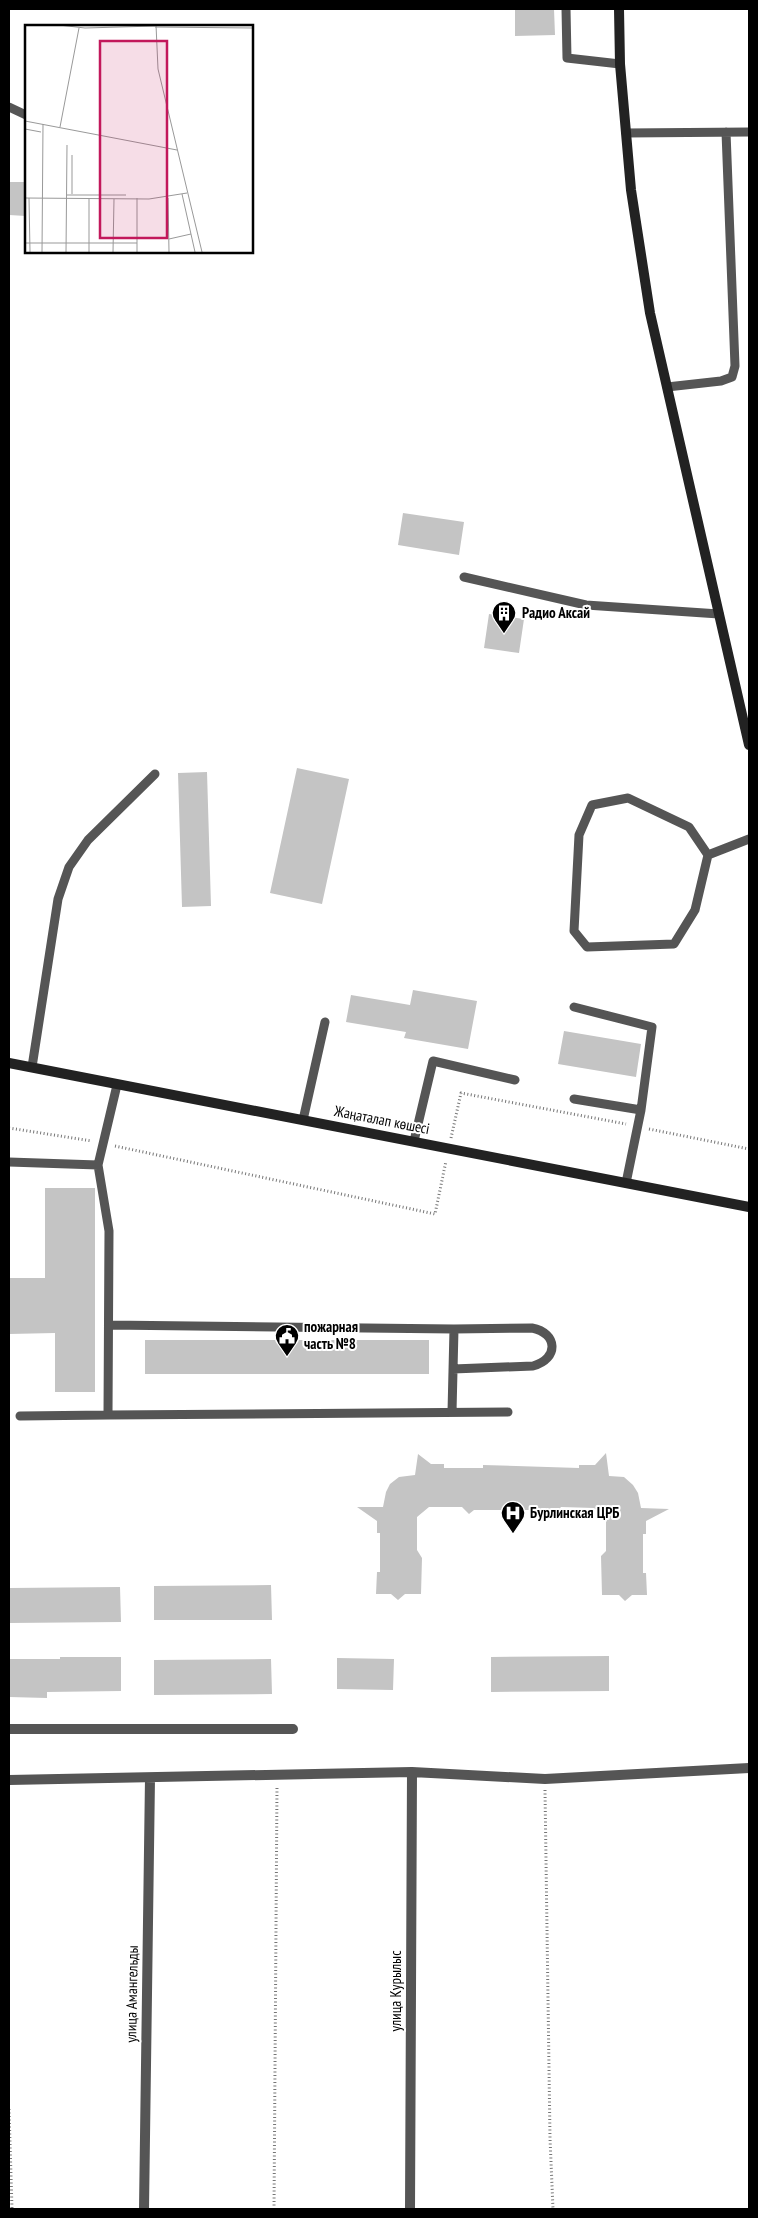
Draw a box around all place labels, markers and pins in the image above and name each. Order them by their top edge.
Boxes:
building icon: Радио Аксай [491,600,517,634]
place label: Радио Аксай [522,603,590,622]
place label: пожарная часть №8 [304,1317,358,1353]
public building icon: пожарная часть №8 [274,1323,300,1357]
hospital icon: Бурлинская ЦРБ [500,1500,526,1534]
place label: Бурлинская ЦРБ [530,1503,619,1522]

